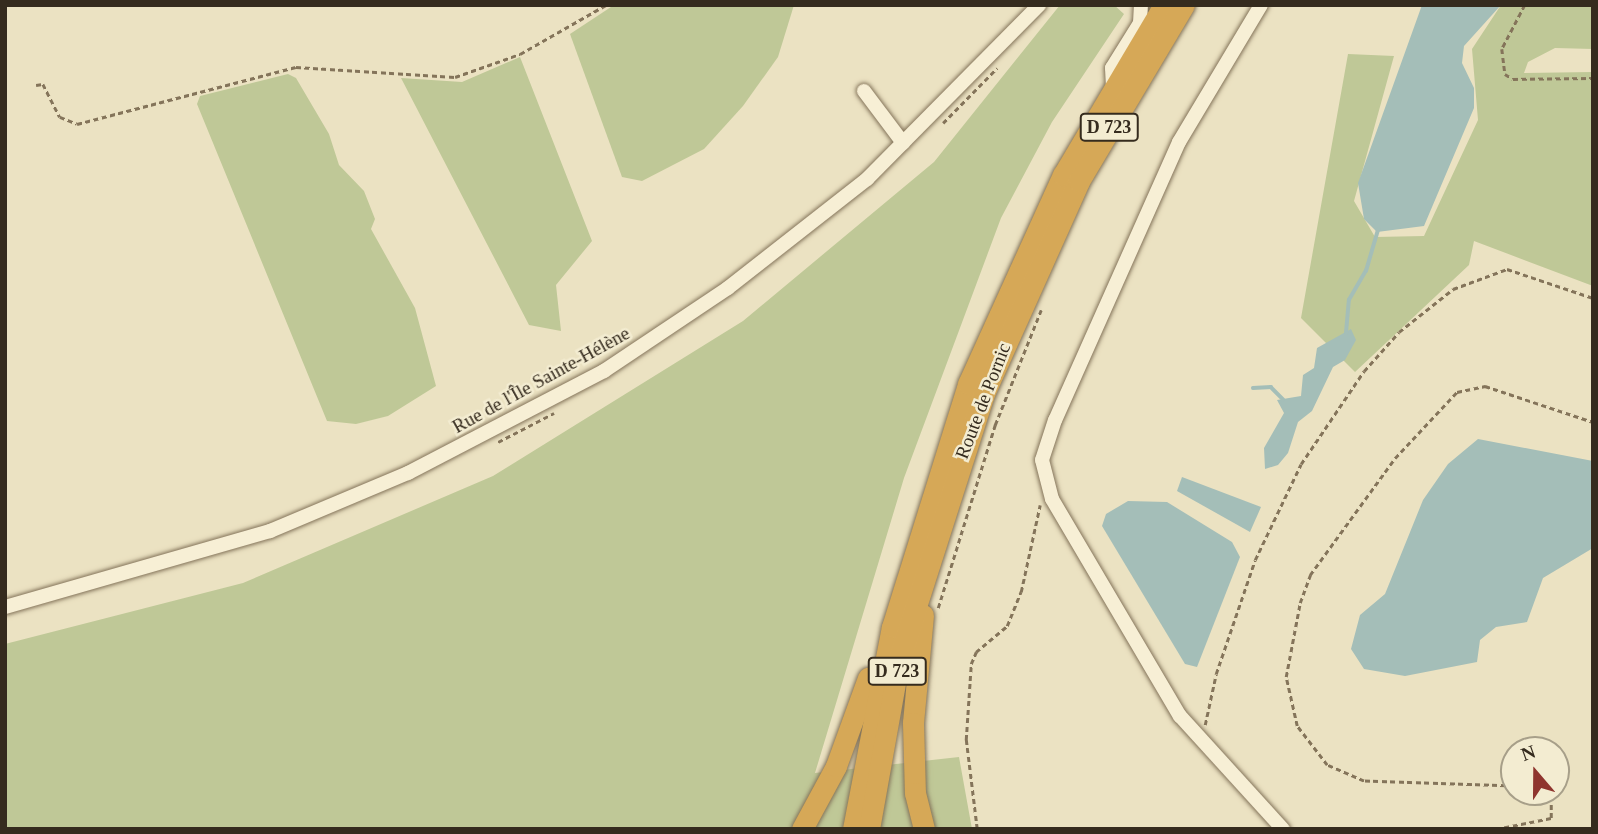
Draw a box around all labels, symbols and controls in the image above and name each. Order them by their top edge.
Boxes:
road number: D 723 [1079,112,1139,142]
street label: Rue de l'Île Sainte-Hélène [448,322,634,438]
street label: Route de Pornic [950,340,1016,462]
road number: D 723 [867,656,927,686]
north arrow [1500,736,1570,806]
text: N [1518,740,1538,765]

